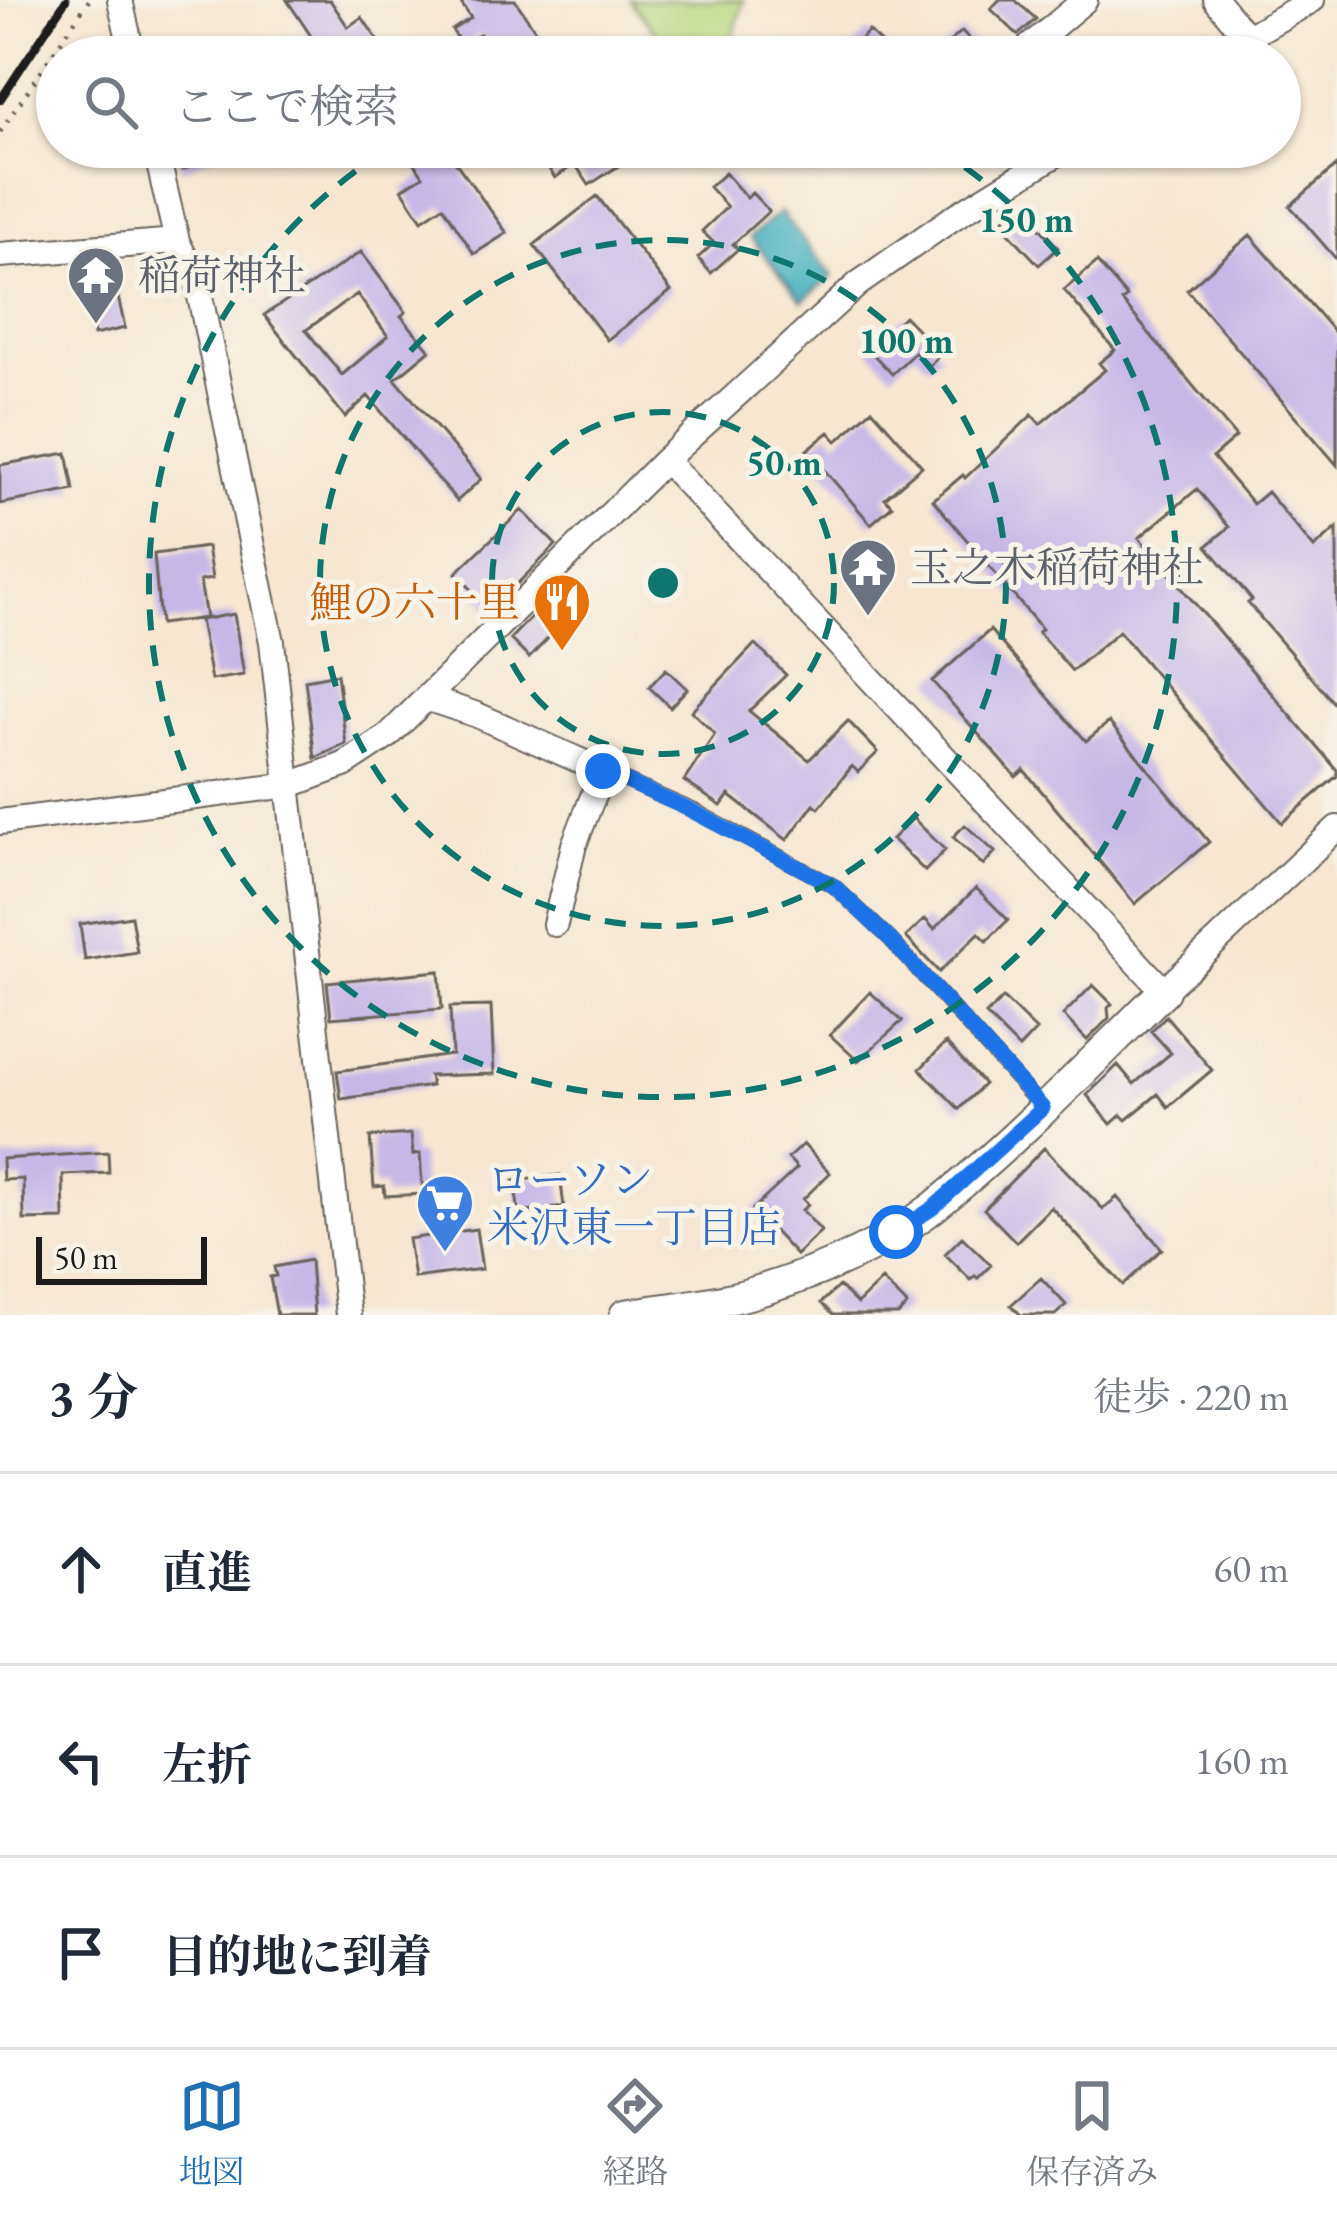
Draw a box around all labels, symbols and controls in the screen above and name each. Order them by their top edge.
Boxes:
search box [36,36,1301,168]
icon: search [78,69,144,135]
text: ここで検索 [174,77,399,135]
text: 150 m [979,196,1073,243]
temple icon: 稲荷神社 [65,244,127,326]
place label: 稲荷神社 [138,248,306,303]
text: 100 m [859,317,953,364]
text: 50 m [746,439,822,486]
temple icon: 玉之木稲荷神社 [837,536,899,618]
place label: 玉之木稲荷神社 [910,540,1204,595]
centre of rings [642,562,684,604]
restaurant icon: 鯉の六十里 [531,571,593,653]
place label: 鯉の六十里 [310,575,520,630]
route end [576,744,630,798]
place label: ローソン 米沢東一丁目店 [487,1152,781,1255]
supermarket icon: ローソン 米沢東一丁目店 [414,1172,476,1254]
route start [869,1205,923,1259]
scale bar [36,1231,207,1284]
text: 50 m [54,1236,118,1279]
text: 3 分 [48,1364,138,1430]
text: 徒歩 · 220 m [1093,1371,1289,1422]
icon: ahead [48,1536,114,1602]
text: 直進 [162,1543,252,1601]
text: 60 m [1213,1543,1289,1594]
icon: left [48,1728,114,1794]
text: 左折 [162,1735,252,1793]
text: 160 m [1195,1735,1289,1786]
icon: arrive [48,1920,114,1986]
text: 目的地に到着 [162,1927,432,1985]
tab: 地図 [179,2073,245,2193]
tab: 経路 [602,2073,668,2193]
tab: 保存済み [1026,2073,1158,2193]

